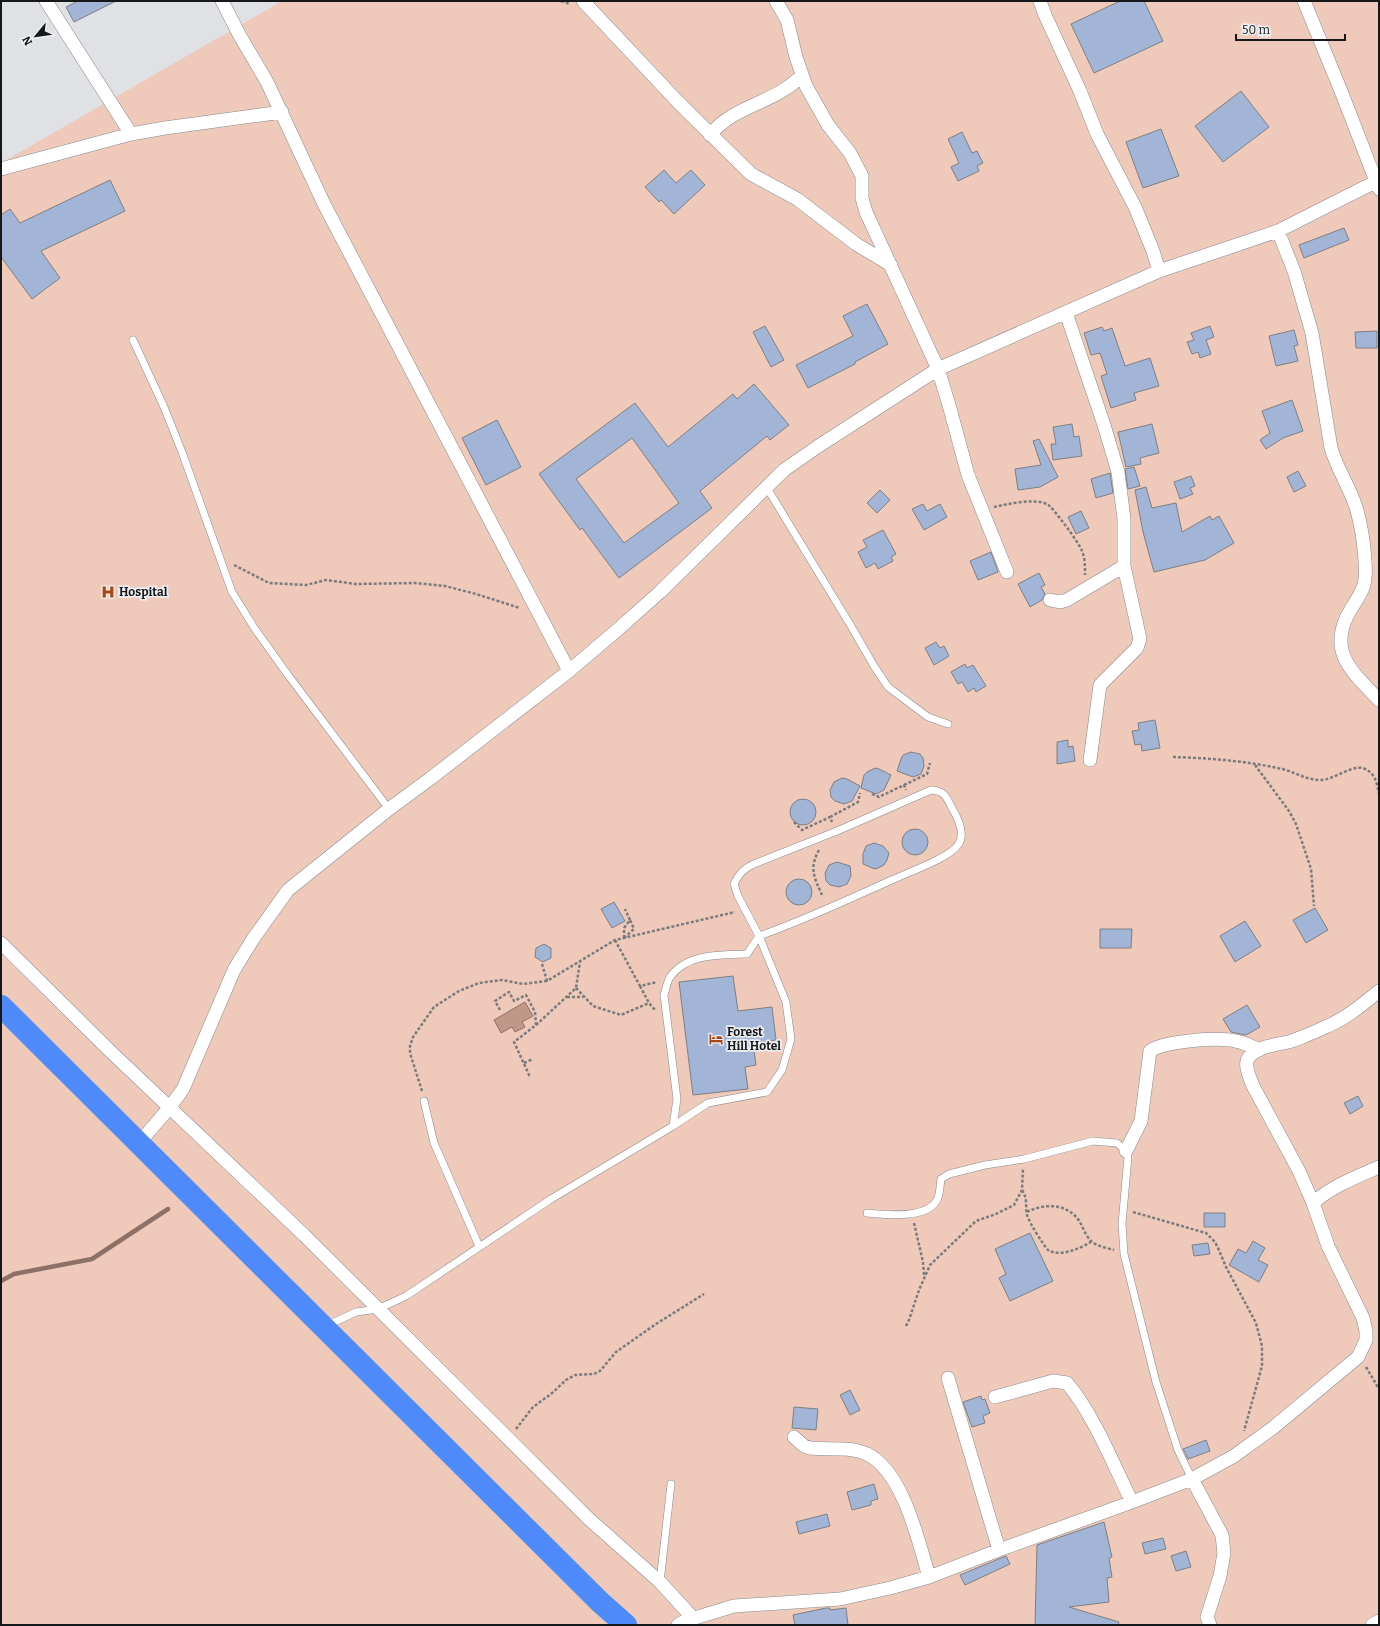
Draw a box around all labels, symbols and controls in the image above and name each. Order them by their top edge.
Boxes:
north arrow [16,16,56,56]
scale bar [1236,16,1345,42]
text: 50 m [1242,23,1271,37]
text: N [20,33,35,47]
hospital icon: Hospital [100,584,116,600]
place label: Hospital [119,585,168,599]
place label: Forest Hill Hotel [727,1025,781,1053]
hotel icon: Forest Hill Hotel [708,1031,724,1047]

